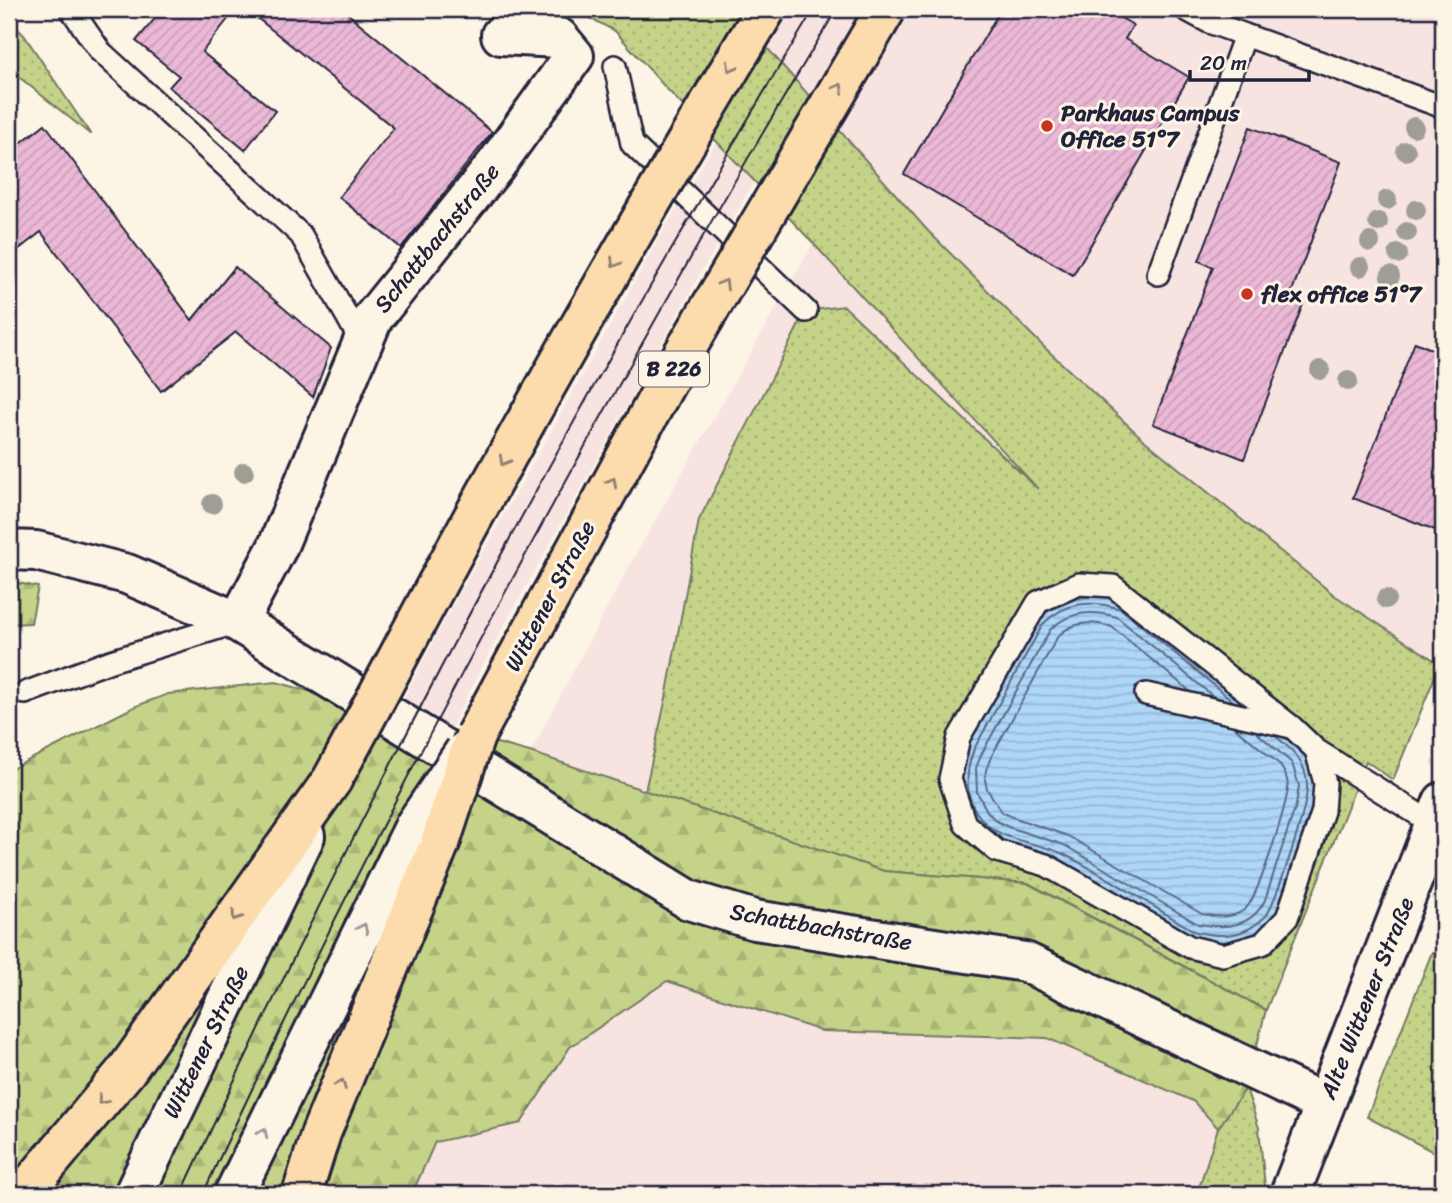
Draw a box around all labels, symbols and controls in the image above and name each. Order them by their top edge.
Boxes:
scale bar [1190,38,1308,82]
text: 20 m [1200,44,1247,82]
one-way arrow [726,60,739,73]
one-way arrow [830,82,843,95]
place label: Parkhaus Campus Office 51°7 [1061,93,1241,160]
marker: Parkhaus Campus Office 51°7 [1039,118,1055,134]
street label: Schattbachstraße [363,153,511,322]
one-way arrow [610,256,623,268]
place label: flex office 51°7 [1261,274,1423,315]
one-way arrow [716,279,729,292]
marker: flex office 51°7 [1239,286,1255,302]
road number: B 226 [639,352,709,386]
one-way arrow [499,454,512,467]
one-way arrow [604,477,617,490]
street label: Wittener Straße [493,513,607,679]
street label: Schattbachstraße [727,891,915,963]
street label: Alte Wittener Straße [1307,891,1426,1106]
one-way arrow [232,908,245,921]
one-way arrow [355,923,369,935]
street label: Wittener Straße [151,958,261,1126]
one-way arrow [333,1078,347,1091]
one-way arrow [98,1092,111,1104]
one-way arrow [255,1128,269,1140]

